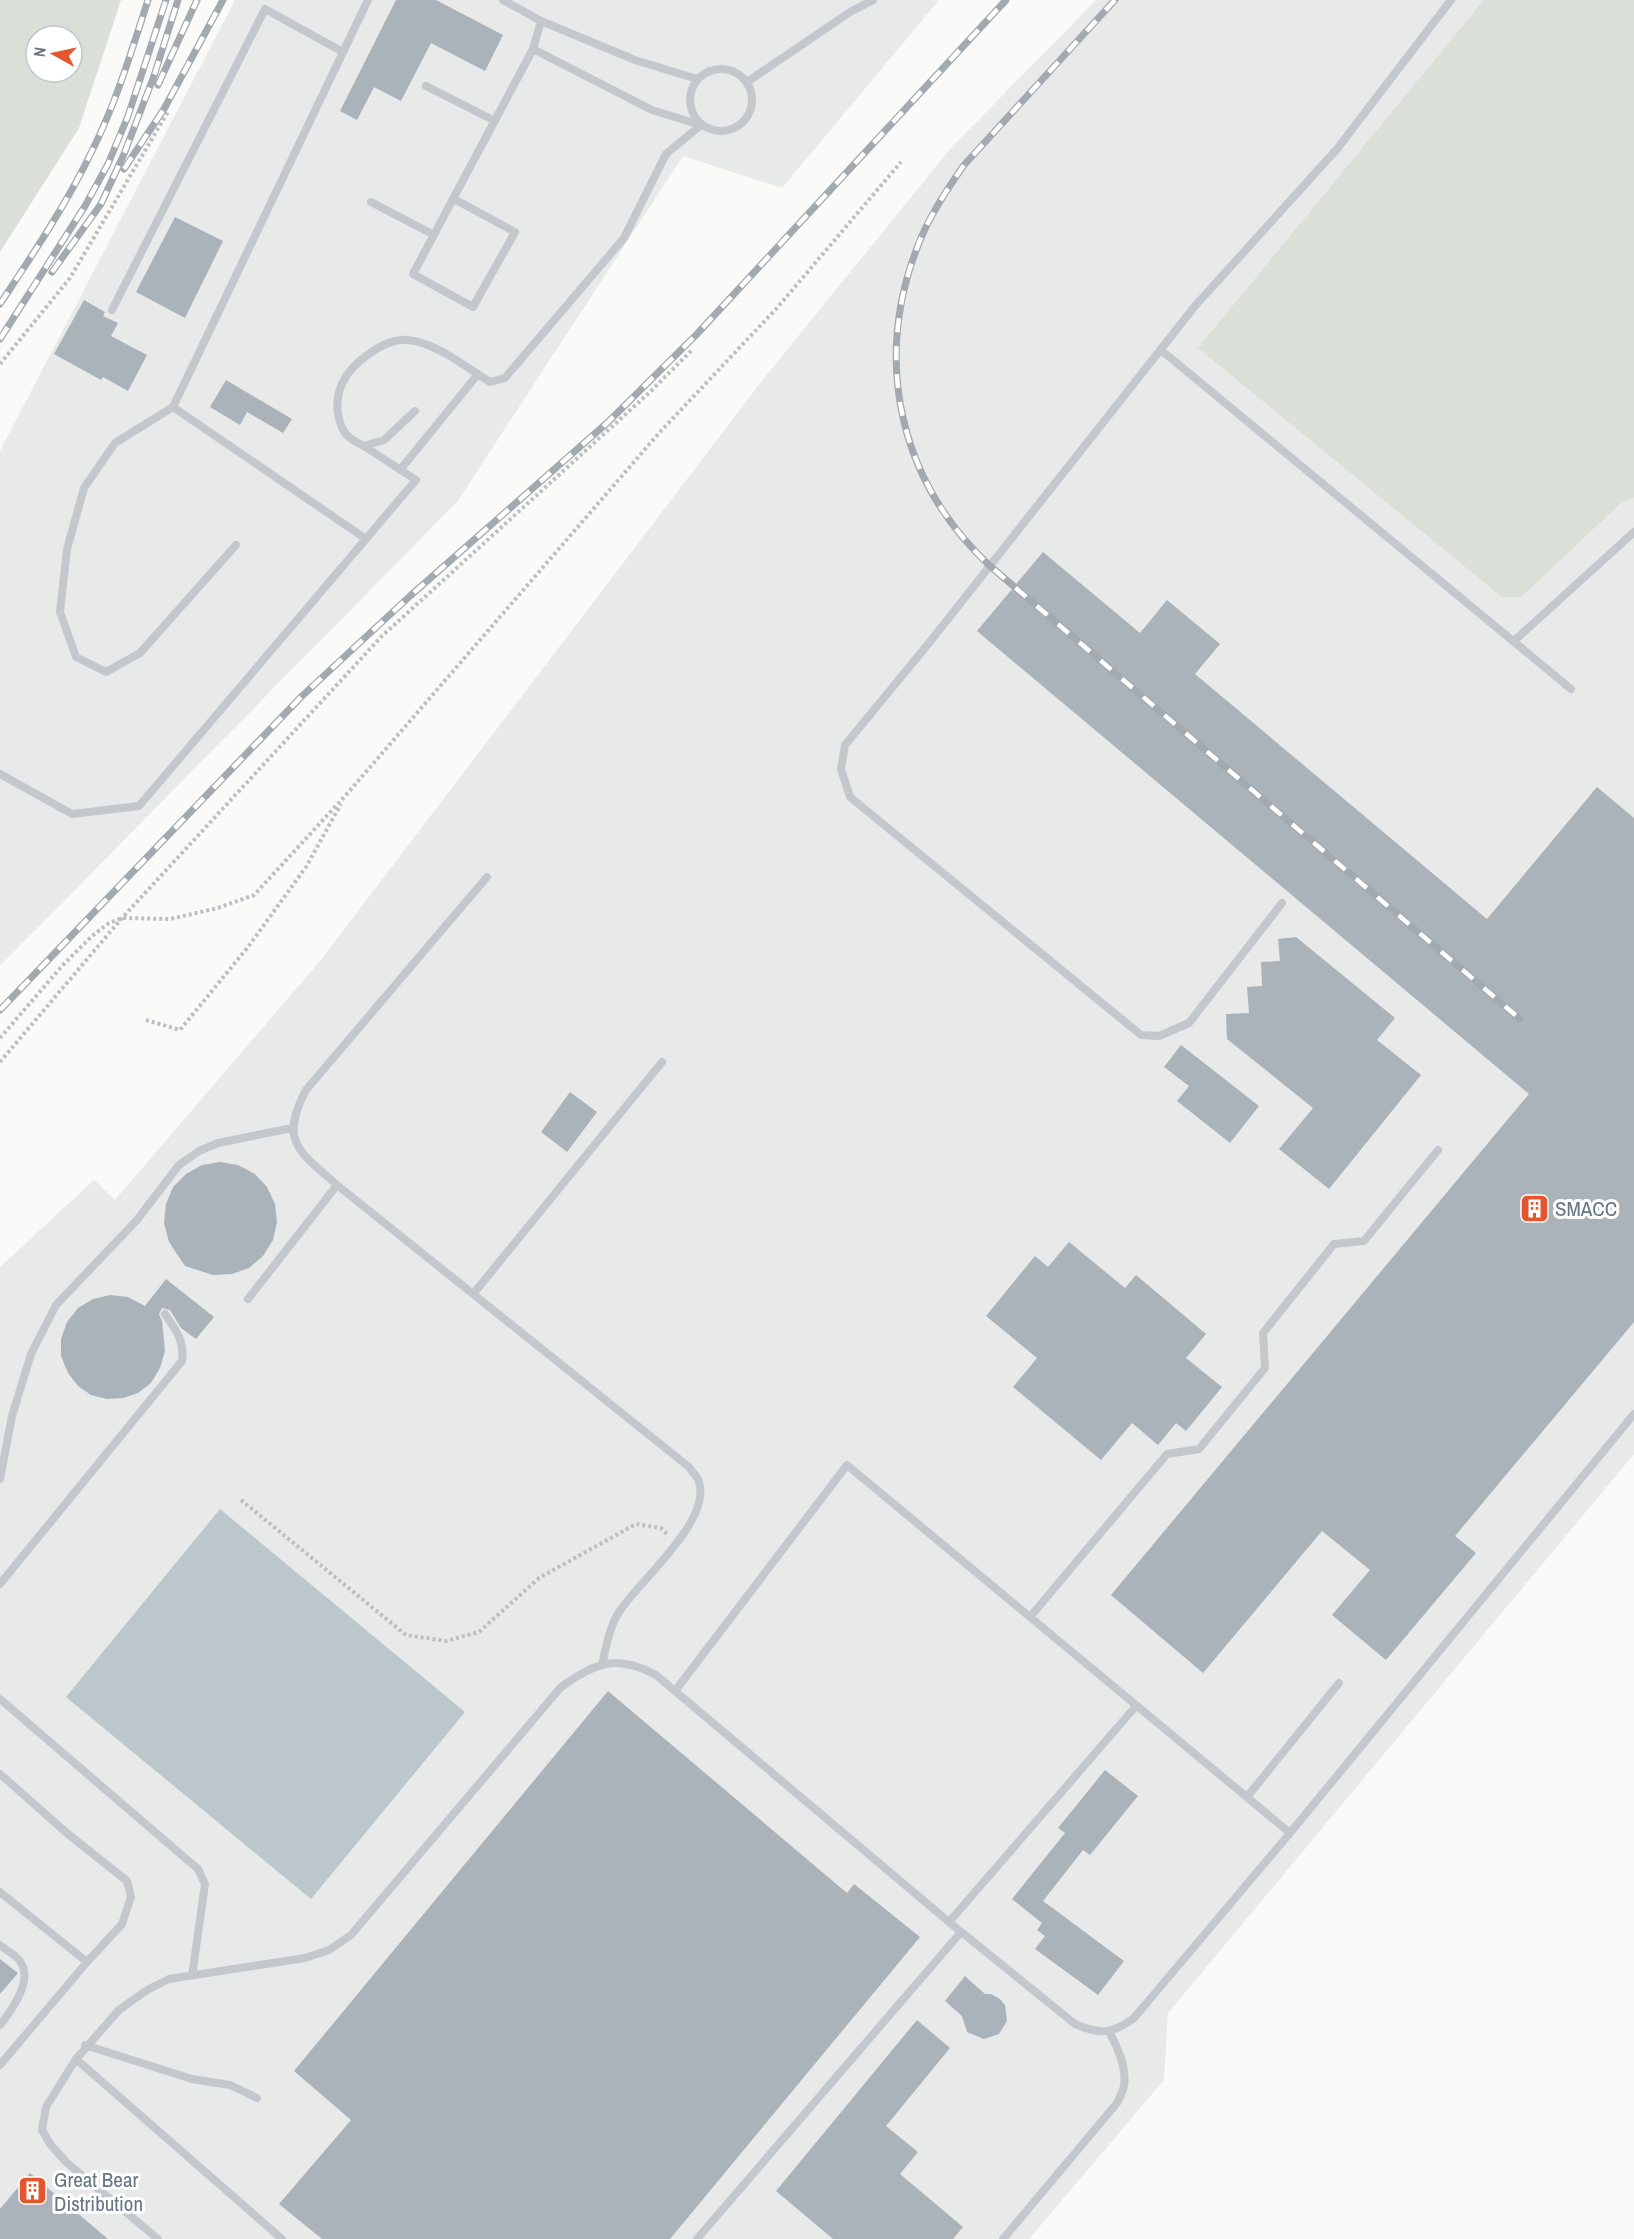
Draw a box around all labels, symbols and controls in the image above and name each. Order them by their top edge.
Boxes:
north arrow [24,24,84,84]
text: N [28,46,51,58]
building icon: SMACC [1518,1192,1550,1224]
place label: SMACC [1555,1194,1617,1223]
place label: Great Bear Distribution [54,2165,143,2218]
building icon: Great Bear Distribution [17,2175,49,2207]

